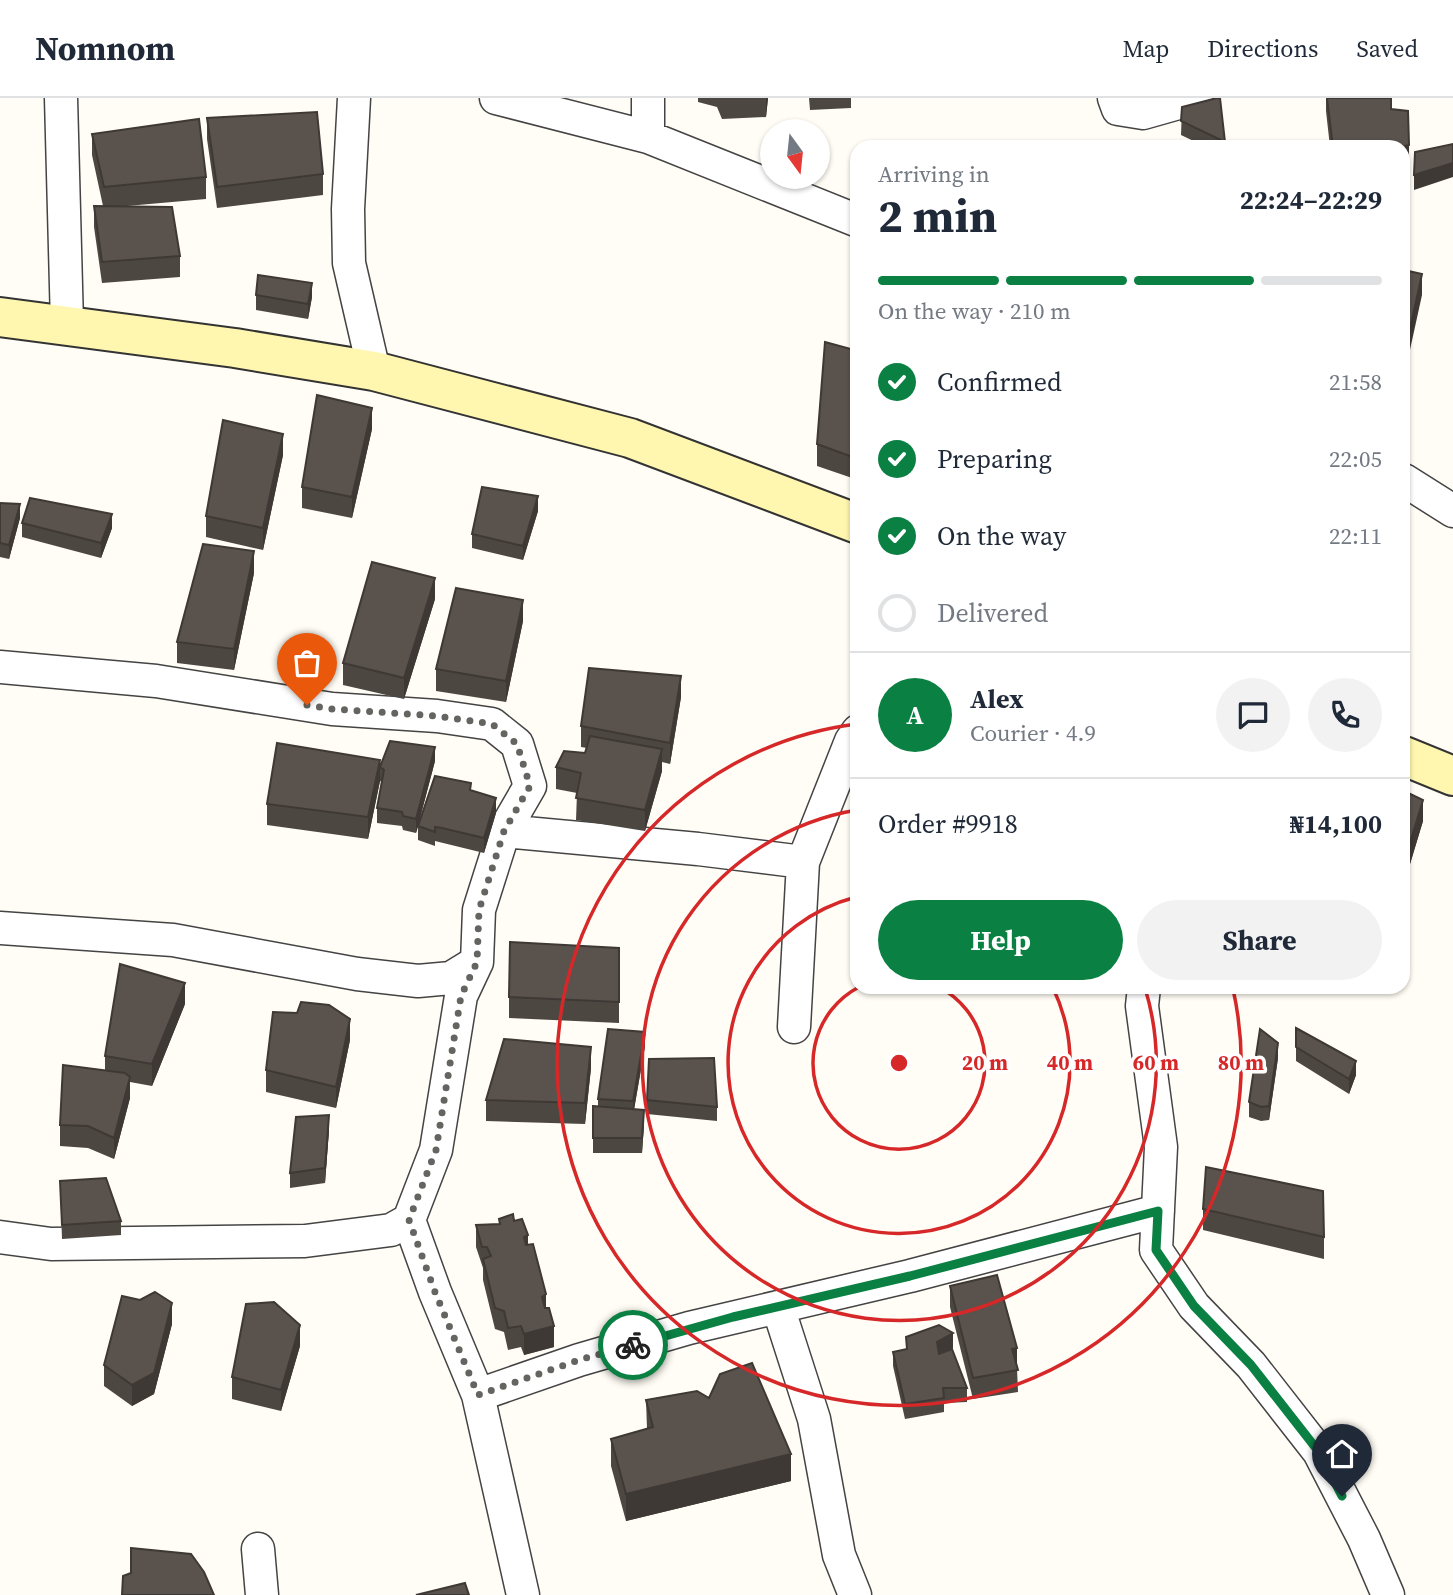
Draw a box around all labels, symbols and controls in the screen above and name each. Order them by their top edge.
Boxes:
text: Nomnom [35,26,175,71]
text: Map [1122,32,1169,65]
text: Directions [1207,32,1318,65]
text: Saved [1356,32,1418,65]
north arrow [760,119,830,189]
map controls [760,119,830,189]
text: Arriving in [878,158,990,190]
text: 22:24–22:29 [1240,182,1382,218]
text: 2 min [878,184,997,247]
text: On the way · 210 m [878,295,1071,327]
icon: check [878,363,916,401]
text: Confirmed [937,364,1062,400]
text: 21:58 [1329,366,1382,398]
icon: check [878,440,916,478]
text: Preparing [937,441,1052,477]
text: 22:05 [1329,443,1382,475]
icon: check [878,517,916,555]
text: On the way [937,518,1066,554]
text: 22:11 [1329,520,1382,552]
text: Delivered [937,595,1048,631]
pin [277,633,337,705]
icon: bag [288,644,326,682]
button: chat [1216,678,1290,752]
button: phone [1308,678,1382,752]
text: Alex [970,681,1024,717]
text: A [906,697,924,733]
text: Courier · 4.9 [970,717,1096,749]
text: Order #9918 [878,806,1018,842]
text: ₦14,100 [1290,806,1382,842]
button: Help [878,900,1123,980]
button: Share [1137,900,1382,980]
text: 20 m [962,1048,1008,1077]
text: 40 m [1047,1048,1093,1077]
text: 60 m [1133,1048,1179,1077]
text: 80 m [1218,1048,1264,1077]
centre of rings [887,1051,911,1075]
courier [598,1310,668,1380]
icon: bike [614,1326,652,1364]
pin [1312,1424,1372,1496]
icon: home [1323,1435,1361,1473]

